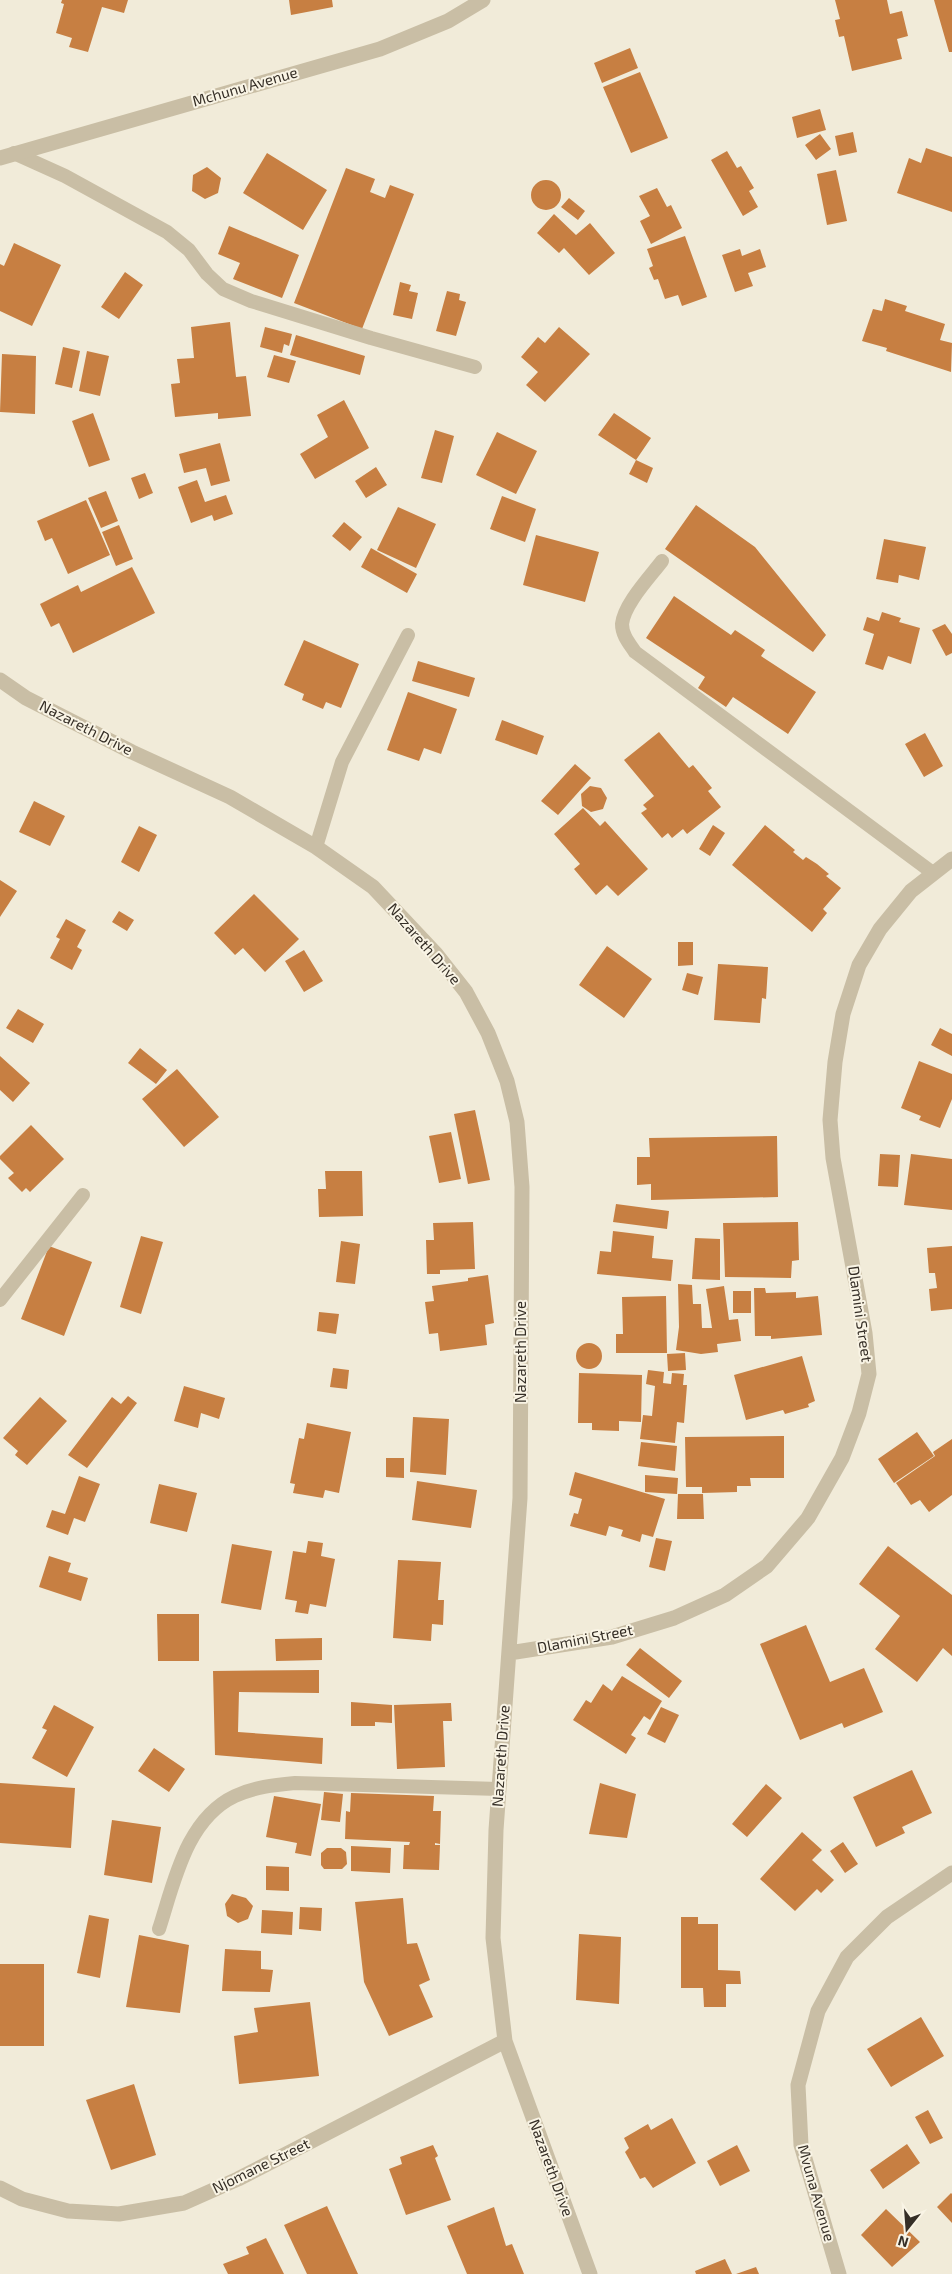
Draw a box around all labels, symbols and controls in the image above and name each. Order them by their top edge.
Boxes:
street label: Mchunu Avenue [190,62,299,110]
street label: Nazareth Drive [37,696,136,758]
street label: Nazareth Drive [385,899,465,988]
street label: Dlamini Street [845,1265,877,1363]
street label: Nazareth Drive [511,1301,529,1403]
street label: Dlamini Street [535,1620,634,1656]
street label: Nazareth Drive [487,1704,513,1807]
street label: Nazareth Drive [526,2117,578,2219]
street label: Njomane Street [209,2134,313,2197]
street label: Mvuna Avenue [795,2142,839,2243]
north arrow [882,2204,932,2254]
text: N [896,2232,910,2252]

